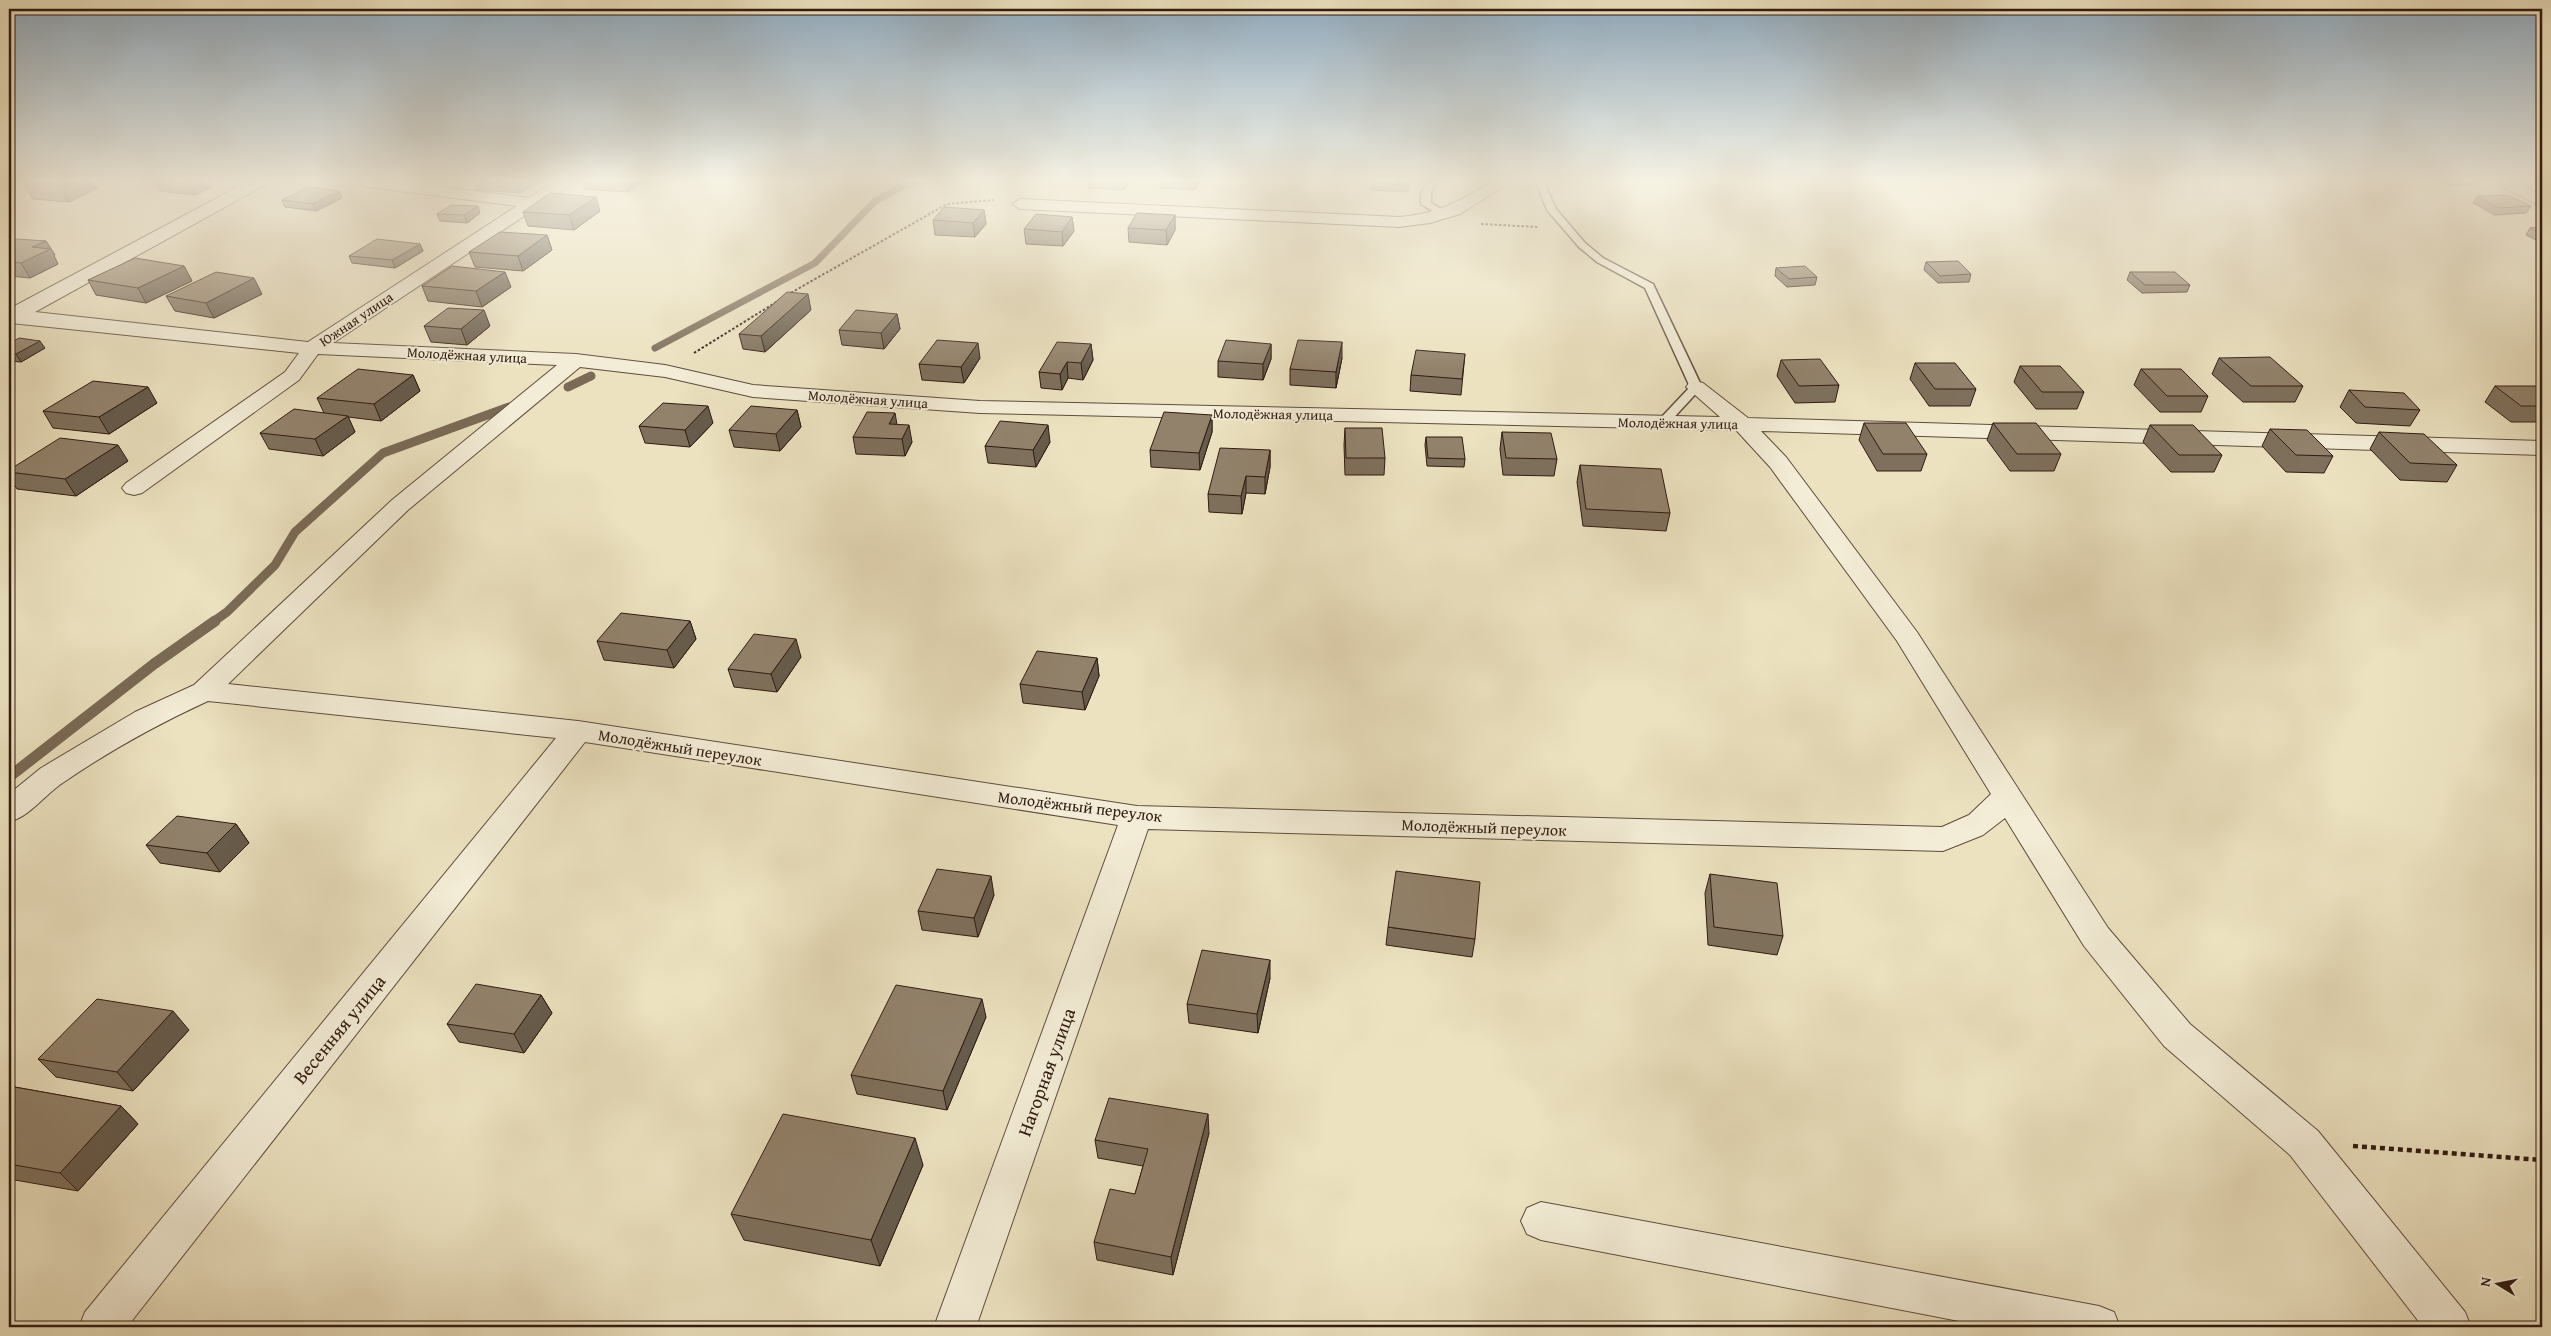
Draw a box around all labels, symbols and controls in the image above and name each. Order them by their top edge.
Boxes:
street label: Южная улица [315,287,397,351]
street label: Молодёжная улица [406,342,528,368]
street label: Молодёжная улица [807,385,929,413]
street label: Молодёжная улица [1213,403,1334,425]
street label: Молодёжная улица [1618,412,1739,434]
street label: Молодёжный переулок [596,722,764,772]
street label: Молодёжный переулок [996,784,1164,828]
street label: Молодёжный переулок [1401,812,1568,842]
street label: Весенняя улица [286,968,392,1090]
street label: Нагорная улица [1010,1004,1082,1140]
north arrow [2474,1258,2524,1308]
text: N [2475,1275,2496,1288]

